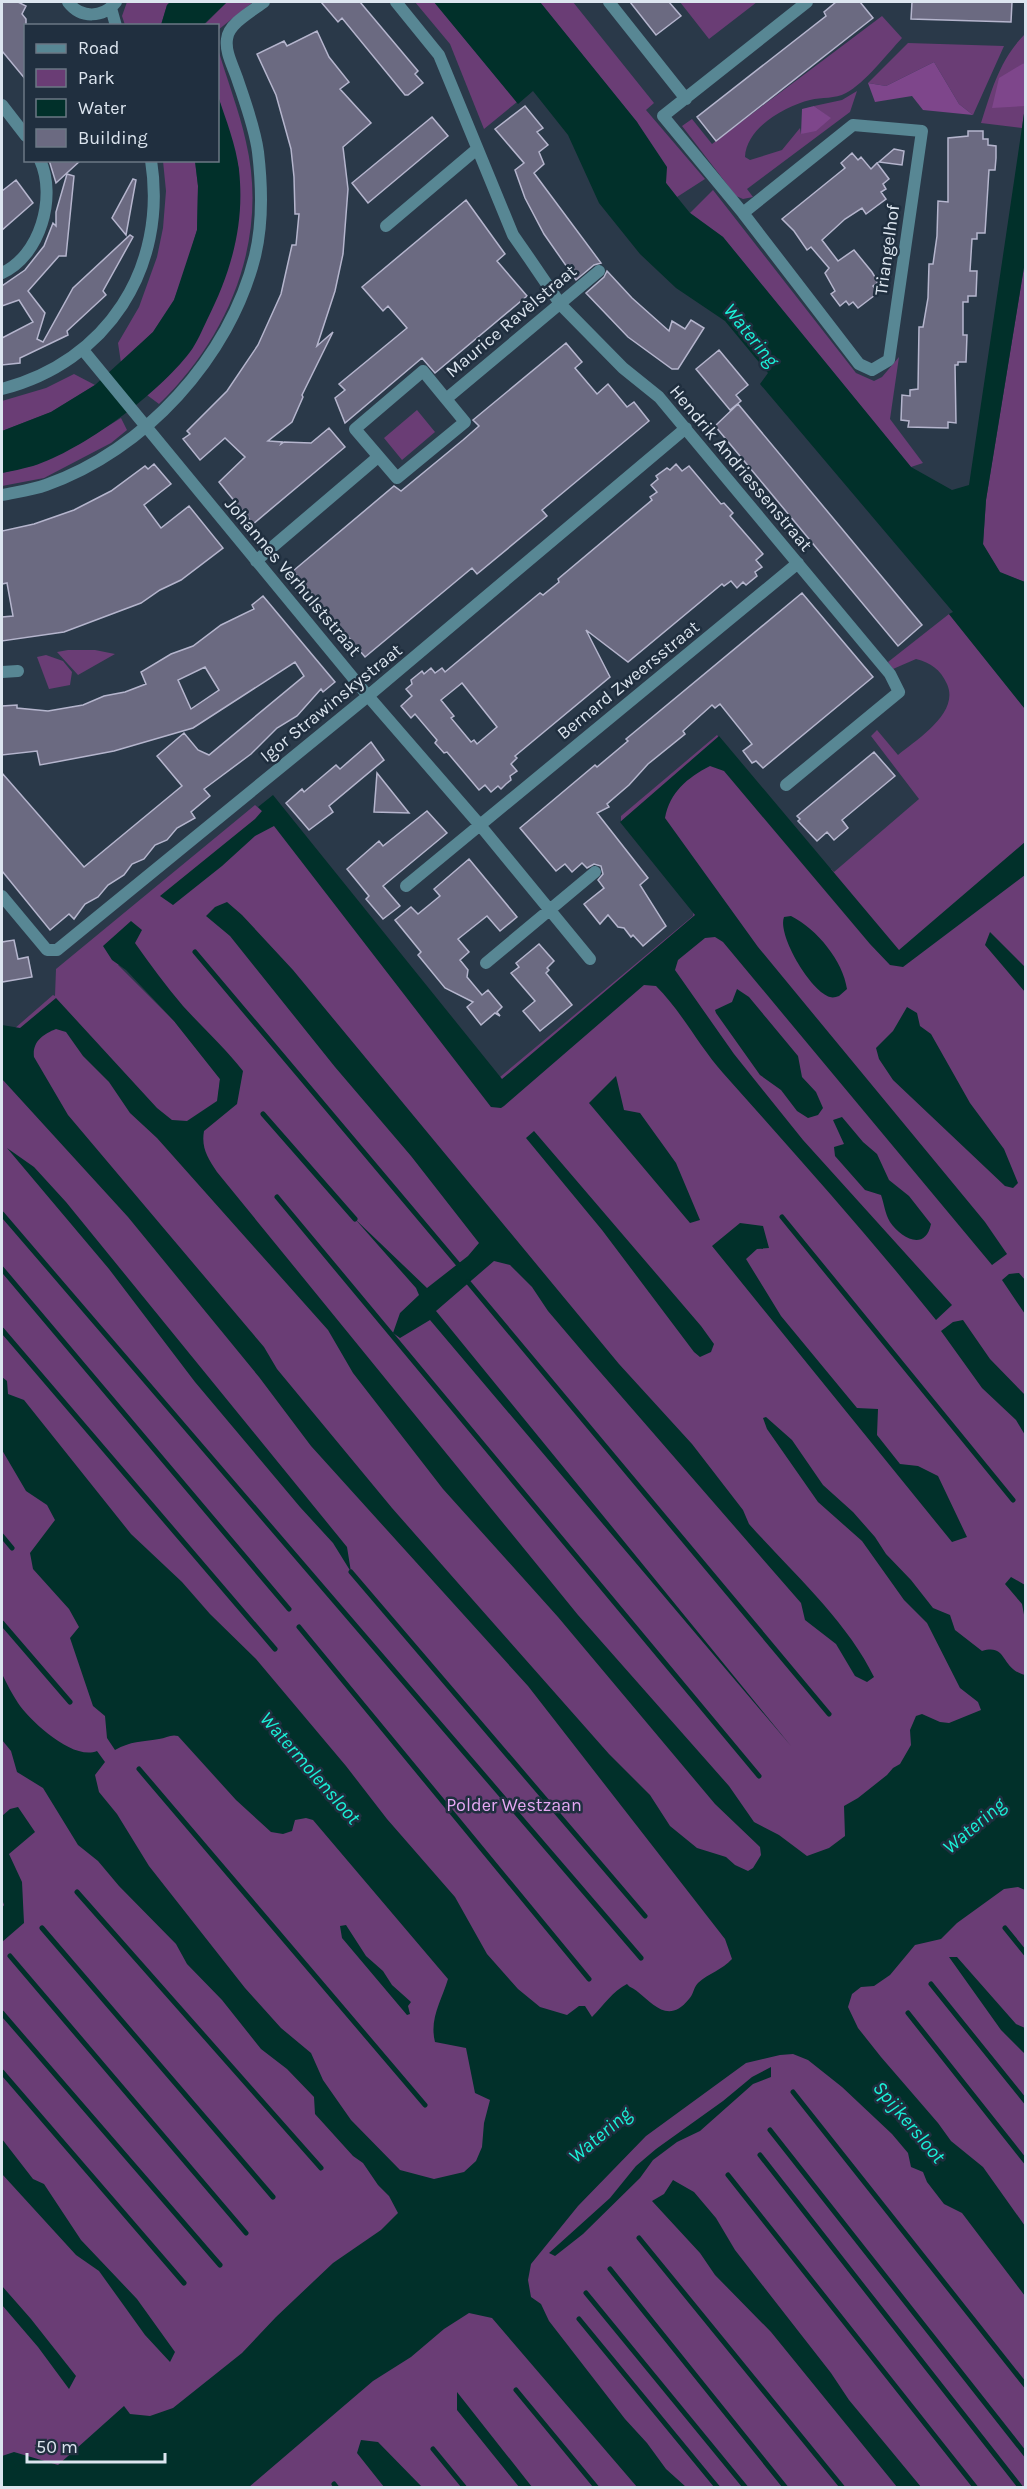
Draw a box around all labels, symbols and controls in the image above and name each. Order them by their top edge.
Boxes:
legend [24,24,219,162]
text: Road [78,37,119,59]
text: Park [78,67,115,89]
text: Water [78,97,126,119]
text: Building [78,127,148,149]
street label: Triangelhof [870,202,904,297]
street label: Maurice Ravèlstraat [441,260,581,382]
water label: Watering [719,299,784,372]
street label: Hendrik Andriessenstraat [665,380,817,556]
street label: Johannes Verhulststraat [220,493,366,661]
street label: Bernard Zweersstraat [552,616,704,744]
street label: Igor Strawinskystraat [256,639,407,767]
water label: Watermolensloot [255,1707,365,1829]
water label: Watering [938,1793,1011,1859]
park label: Polder Westzaan [446,1794,582,1816]
water label: Spijkersloot [868,2076,950,2168]
water label: Watering [564,2102,637,2168]
scale bar [27,2426,165,2464]
text: 50 m [36,2436,78,2458]

